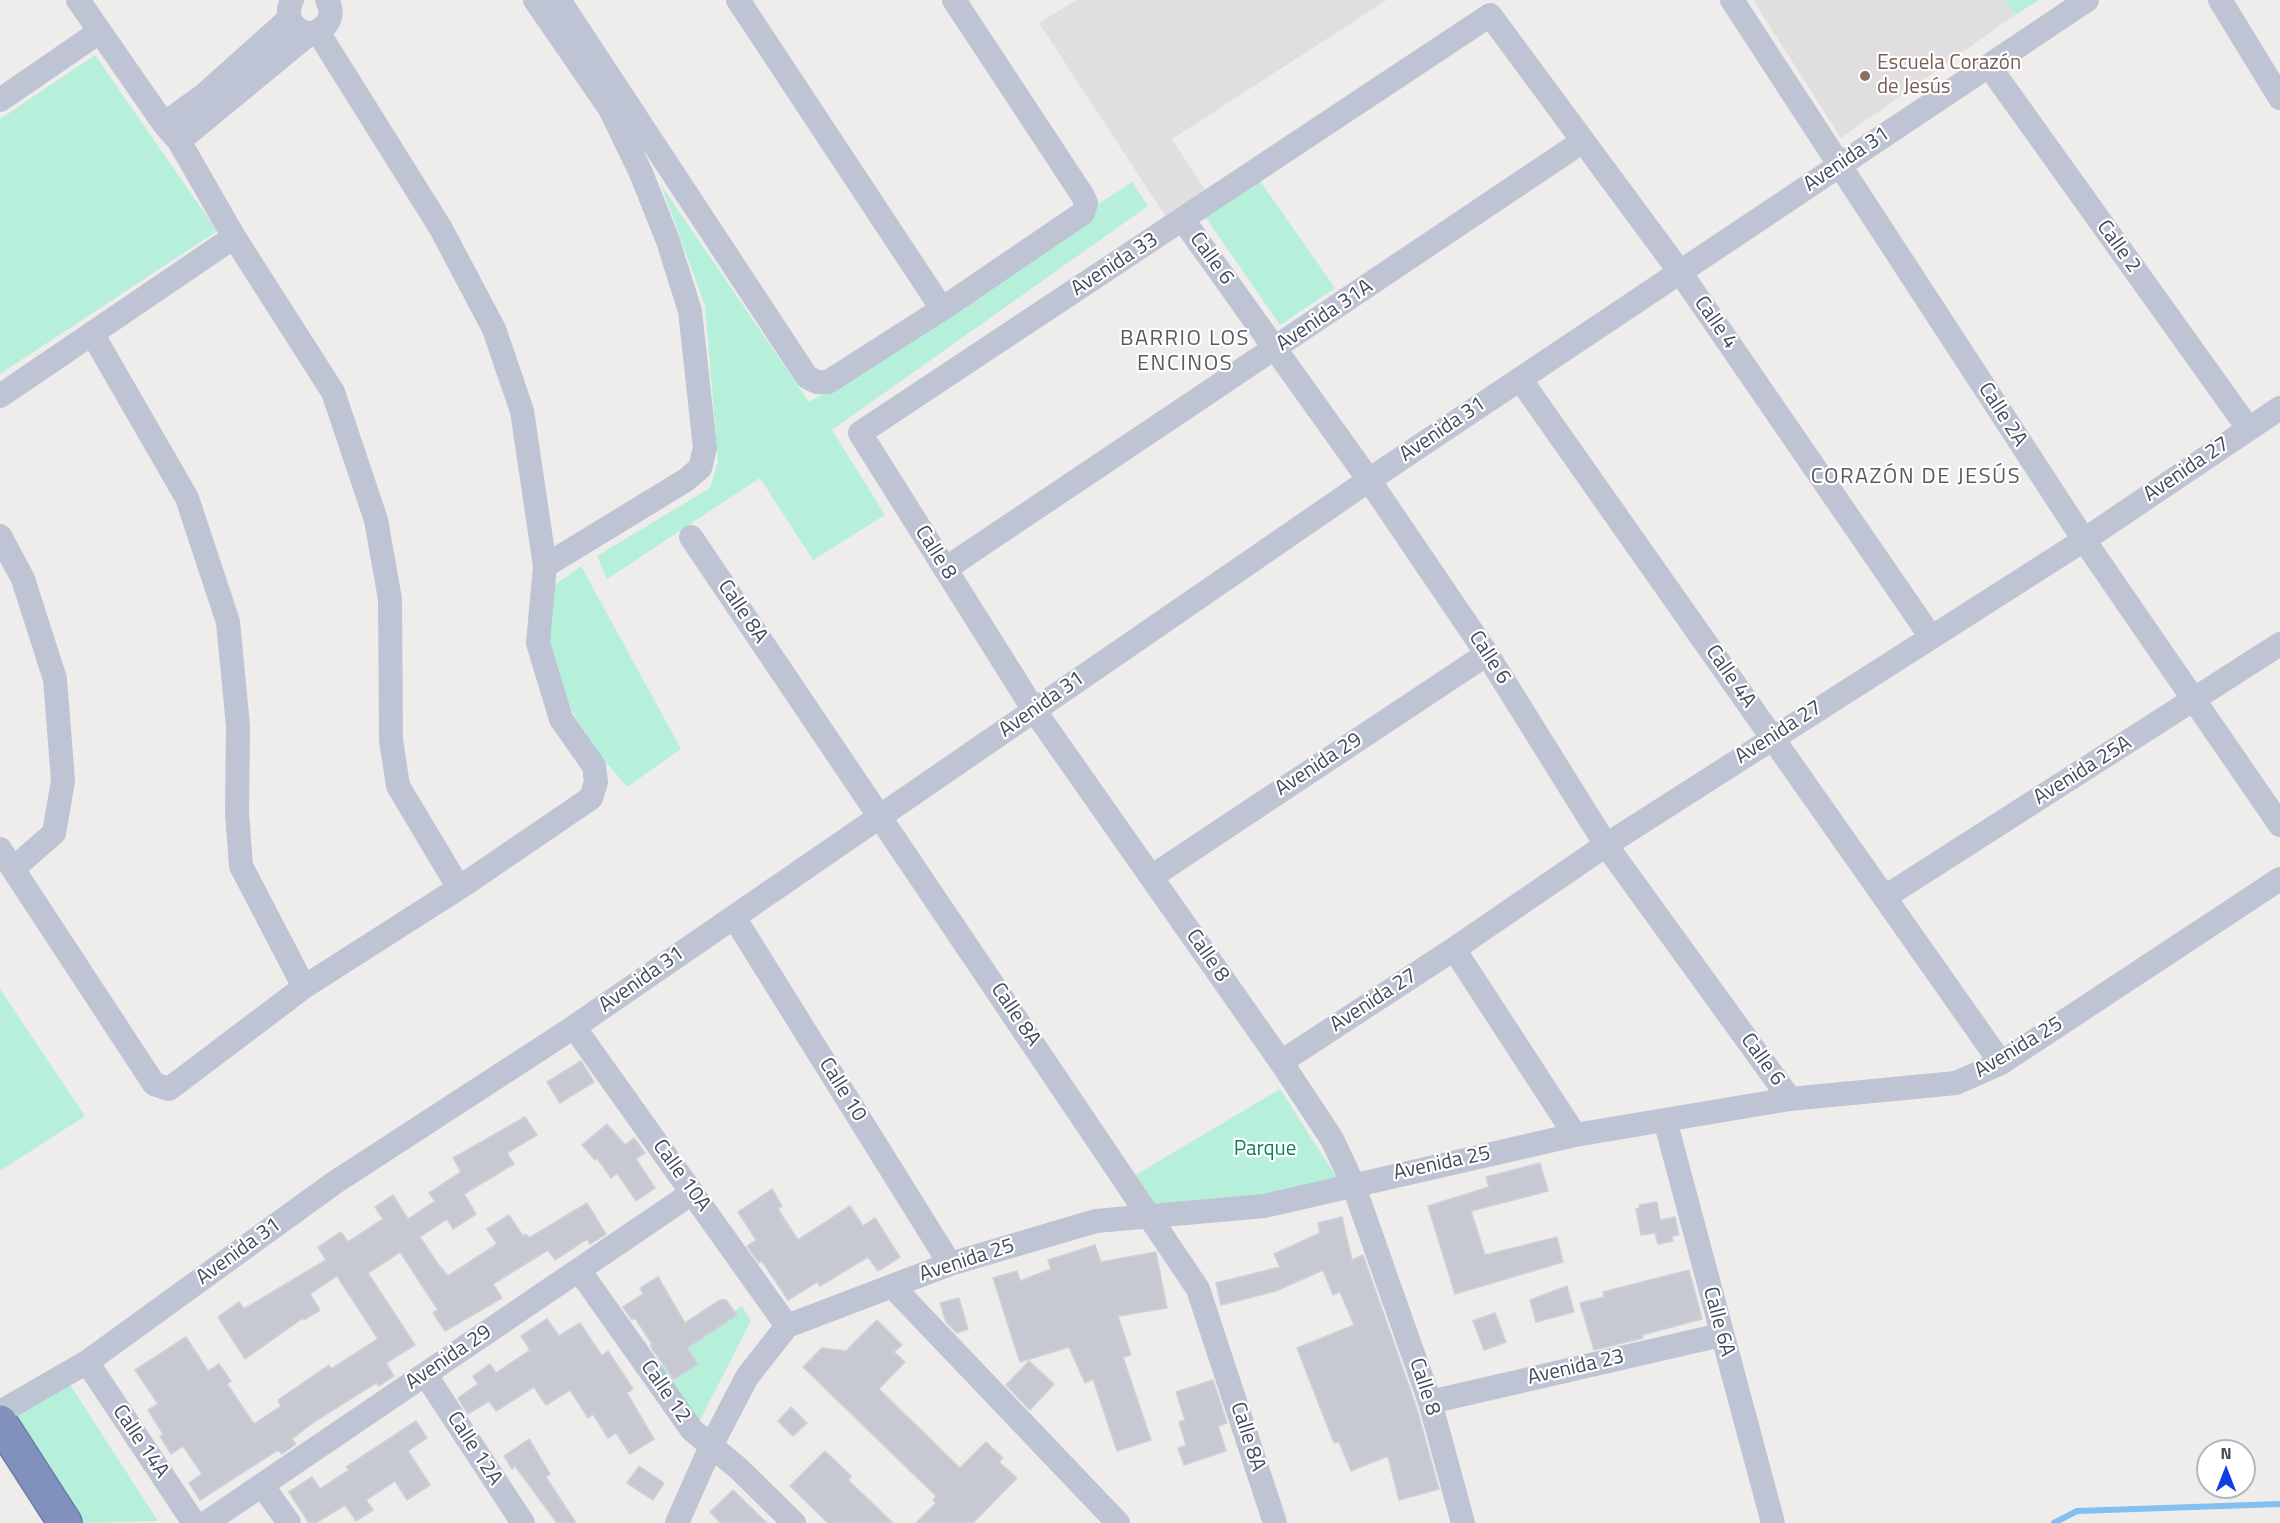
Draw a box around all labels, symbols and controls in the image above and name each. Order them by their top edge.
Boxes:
place label: Escuela Corazón de Jesús [1877,51,2021,101]
marker: Escuela Corazón de Jesús [1858,69,1872,83]
street label: Avenida 31 [1799,122,1895,198]
street label: Calle 2 [2091,216,2145,278]
street label: Avenida 33 [1067,228,1163,302]
street label: Calle 6 [1184,228,1238,290]
street label: Avenida 31A [1272,275,1378,357]
street label: Calle 4 [1688,292,1742,354]
district label: BARRIO LOS ENCINOS [1120,327,1250,378]
street label: Calle 2A [1972,378,2032,452]
street label: Avenida 31 [1395,392,1491,468]
street label: Avenida 27 [2139,432,2235,508]
district label: CORAZÓN DE JESÚS [1811,465,2021,491]
street label: Calle 8 [909,521,961,585]
street label: Calle 8A [712,575,772,649]
street label: Calle 6 [1462,627,1516,689]
street label: Calle 4A [1699,641,1761,713]
street label: Avenida 31 [995,666,1089,744]
street label: Avenida 27 [1731,696,1827,770]
street label: Avenida 29 [1271,728,1367,802]
street label: Avenida 25A [2029,731,2137,811]
street label: Calle 8 [1180,925,1234,987]
street label: Avenida 31 [595,941,689,1019]
street label: Avenida 27 [1326,964,1422,1038]
street label: Calle 8A [985,978,1045,1052]
street label: Avenida 25 [1970,1012,2068,1084]
street label: Calle 6 [1735,1029,1789,1091]
street label: Calle 10 [813,1053,871,1127]
street label: Calle 10A [646,1135,716,1217]
park label: Parque [1234,1137,1296,1163]
street label: Avenida 25 [1391,1141,1493,1187]
street label: Avenida 31 [192,1213,286,1291]
street label: Avenida 25 [916,1234,1018,1288]
street label: Calle 6A [1697,1284,1739,1360]
street label: Avenida 29 [401,1320,497,1396]
street label: Avenida 23 [1525,1345,1627,1391]
street label: Calle 8 [1403,1355,1445,1419]
street label: Calle 12 [634,1356,696,1428]
street label: Calle 8A [1224,1399,1270,1475]
street label: Calle 14A [106,1401,174,1483]
street label: Calle 12A [441,1407,507,1491]
north arrow [2196,1439,2256,1499]
text: N [2220,1441,2232,1465]

